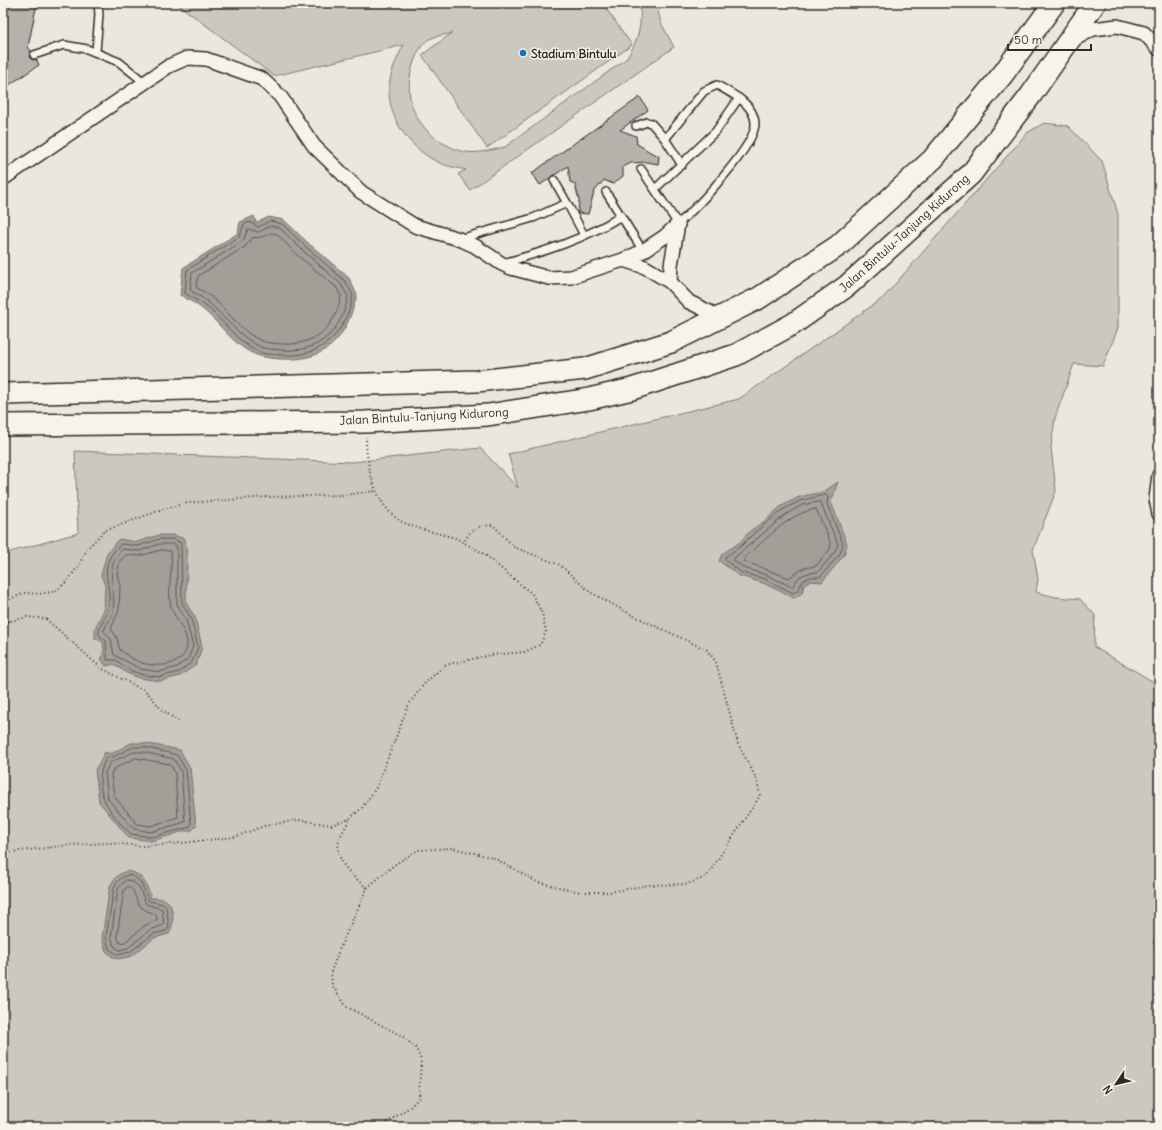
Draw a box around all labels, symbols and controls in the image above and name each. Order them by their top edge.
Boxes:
scale bar [1008,26,1091,52]
text: 50 m [1014,32,1043,47]
place label: Stadium Bintulu [531,46,617,61]
marker: Stadium Bintulu [518,48,528,58]
street label: Jalan Bintulu-Tanjung Kidurong [836,171,972,295]
street label: Jalan Bintulu-Tanjung Kidurong [339,404,509,428]
north arrow [1096,1064,1136,1104]
text: N [1100,1083,1116,1097]

